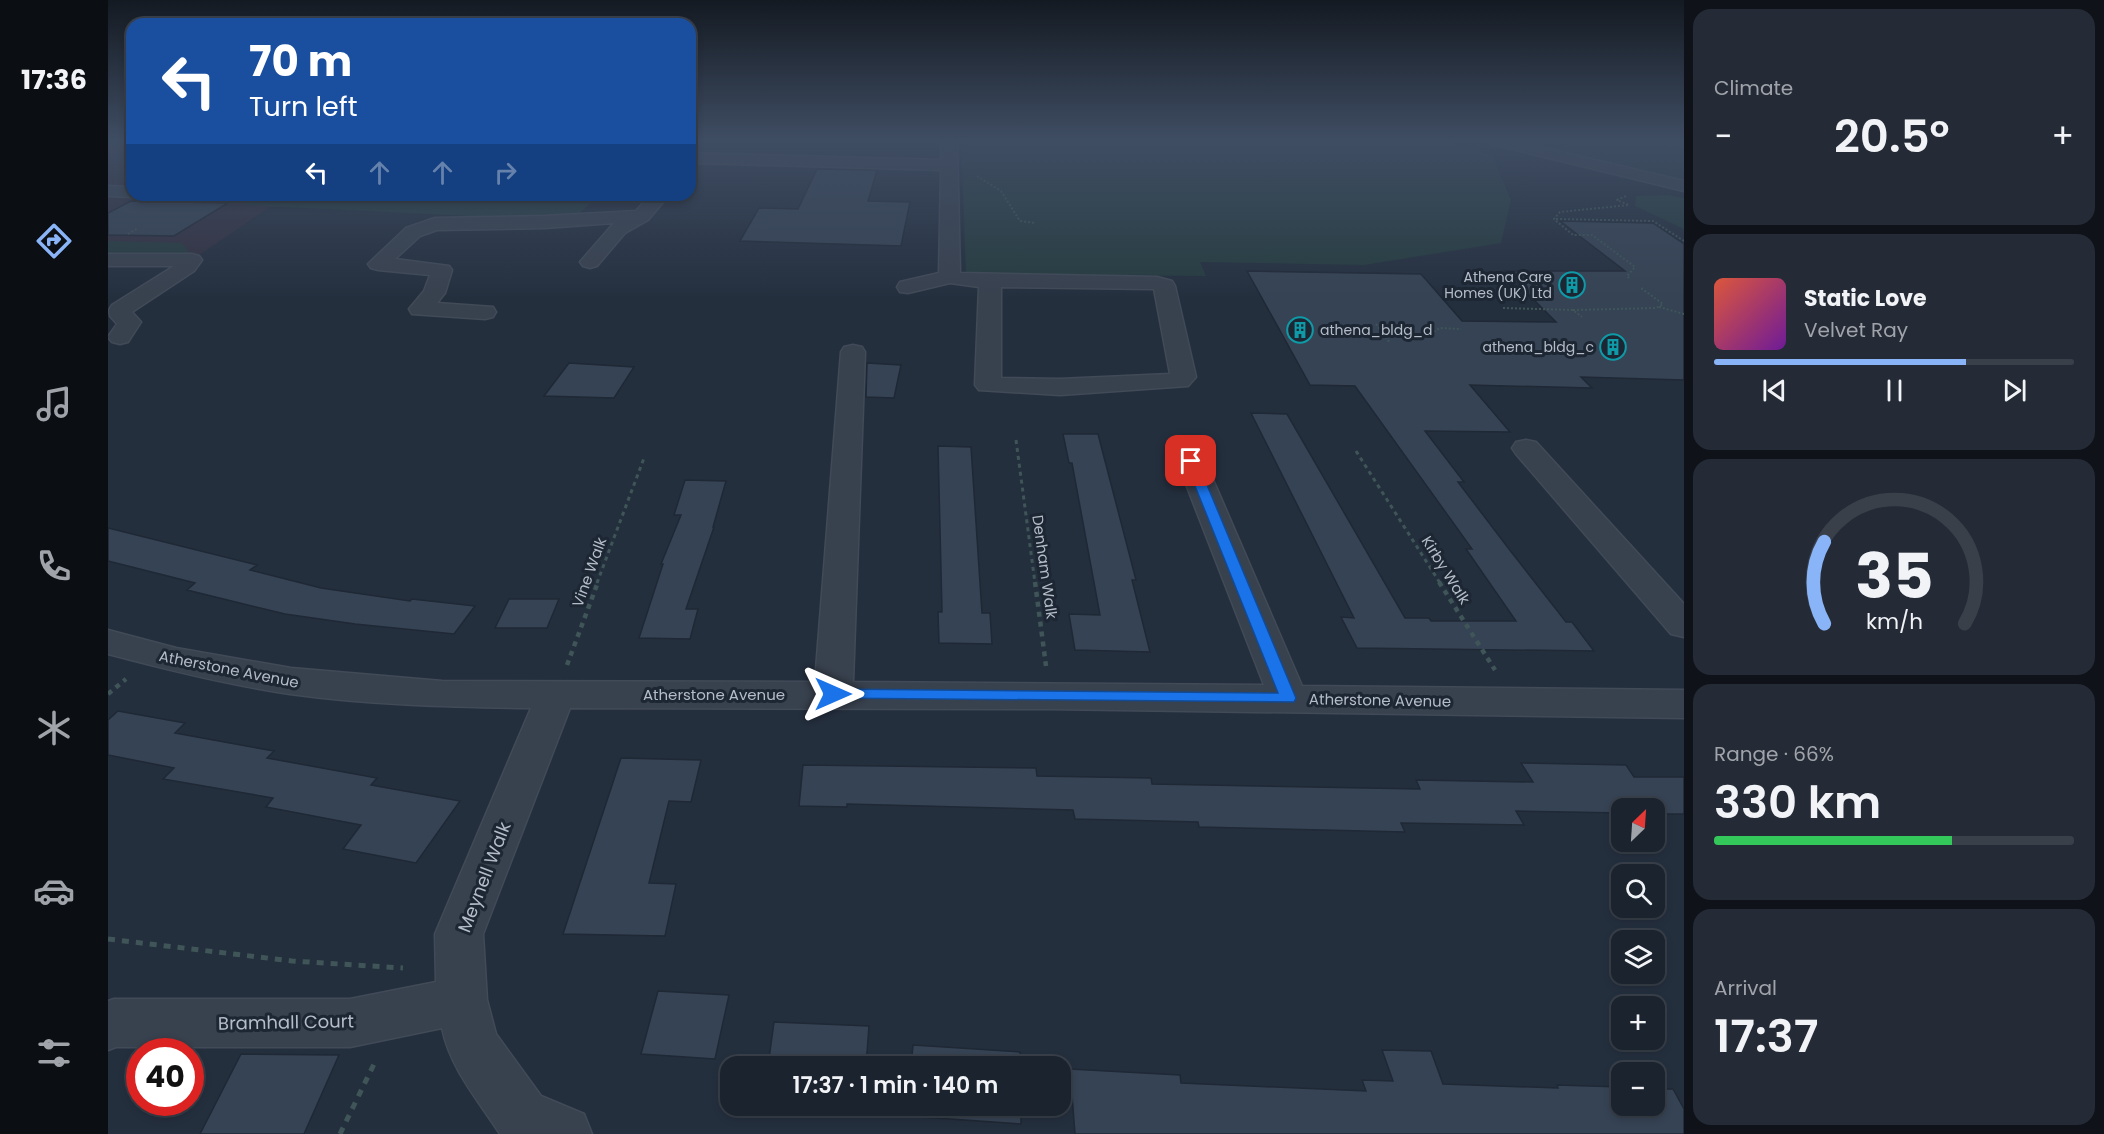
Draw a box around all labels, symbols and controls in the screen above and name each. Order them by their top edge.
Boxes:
text: 70 m [249,32,352,91]
icon: left [150,42,228,120]
text: 17:36 [21,61,87,98]
text: Climate [1714,74,1793,102]
text: Turn left [249,88,358,125]
text: 20.5° [1834,105,1950,168]
text: − [1714,113,1732,160]
text: + [2051,113,2074,160]
icon: left [300,156,333,189]
icon: ahead [363,156,396,189]
icon: ahead [426,156,459,189]
icon: right [489,156,522,189]
icon: directions [33,220,75,262]
place label: Athena Care Homes (UK) Ltd [1444,267,1552,303]
building icon: Athena Care Homes (UK) Ltd [1557,270,1587,300]
text: Static Love [1804,283,1927,314]
building icon: athena_bldg_d [1285,315,1315,345]
text: Velvet Ray [1804,316,1908,344]
place label: athena_bldg_d [1320,320,1432,340]
building icon: athena_bldg_c [1598,332,1628,362]
place label: athena_bldg_c [1483,337,1594,357]
icon: previous [1758,374,1791,407]
icon: pause [1878,374,1911,407]
icon: next [1998,374,2031,407]
icon: music [33,383,75,425]
pin [1165,435,1216,486]
icon: arrive [1174,444,1207,477]
street label: Denham Walk [1027,514,1063,621]
street label: Kirby Walk [1417,532,1475,608]
text: 35 [1855,532,1933,620]
street label: Vine Walk [567,534,611,610]
icon: phone [33,545,75,587]
text: km/h [1865,606,1923,637]
street label: Atherstone Avenue [157,645,301,693]
position arrow [801,662,865,726]
street label: Atherstone Avenue [643,684,785,705]
street label: Atherstone Avenue [1309,688,1451,712]
icon: climate [33,707,75,749]
text: Range · 66% [1714,740,1834,768]
text: 330 km [1714,771,1881,834]
north arrow [1611,798,1665,852]
map controls [1611,798,1665,1116]
street label: Meynell Walk [451,817,517,936]
button: search [1611,864,1665,918]
icon: car [33,870,75,912]
button: layers [1611,930,1665,984]
text: Arrival [1714,974,1777,1002]
button: + [1611,996,1665,1050]
text: 17:37 [1714,1005,1818,1068]
street label: Bramhall Court [218,1008,354,1036]
icon: filters [33,1032,75,1074]
speed limit sign: 40 [126,1038,204,1116]
button: − [1611,1062,1665,1116]
text: 17:37 · 1 min · 140 m [793,1070,998,1101]

